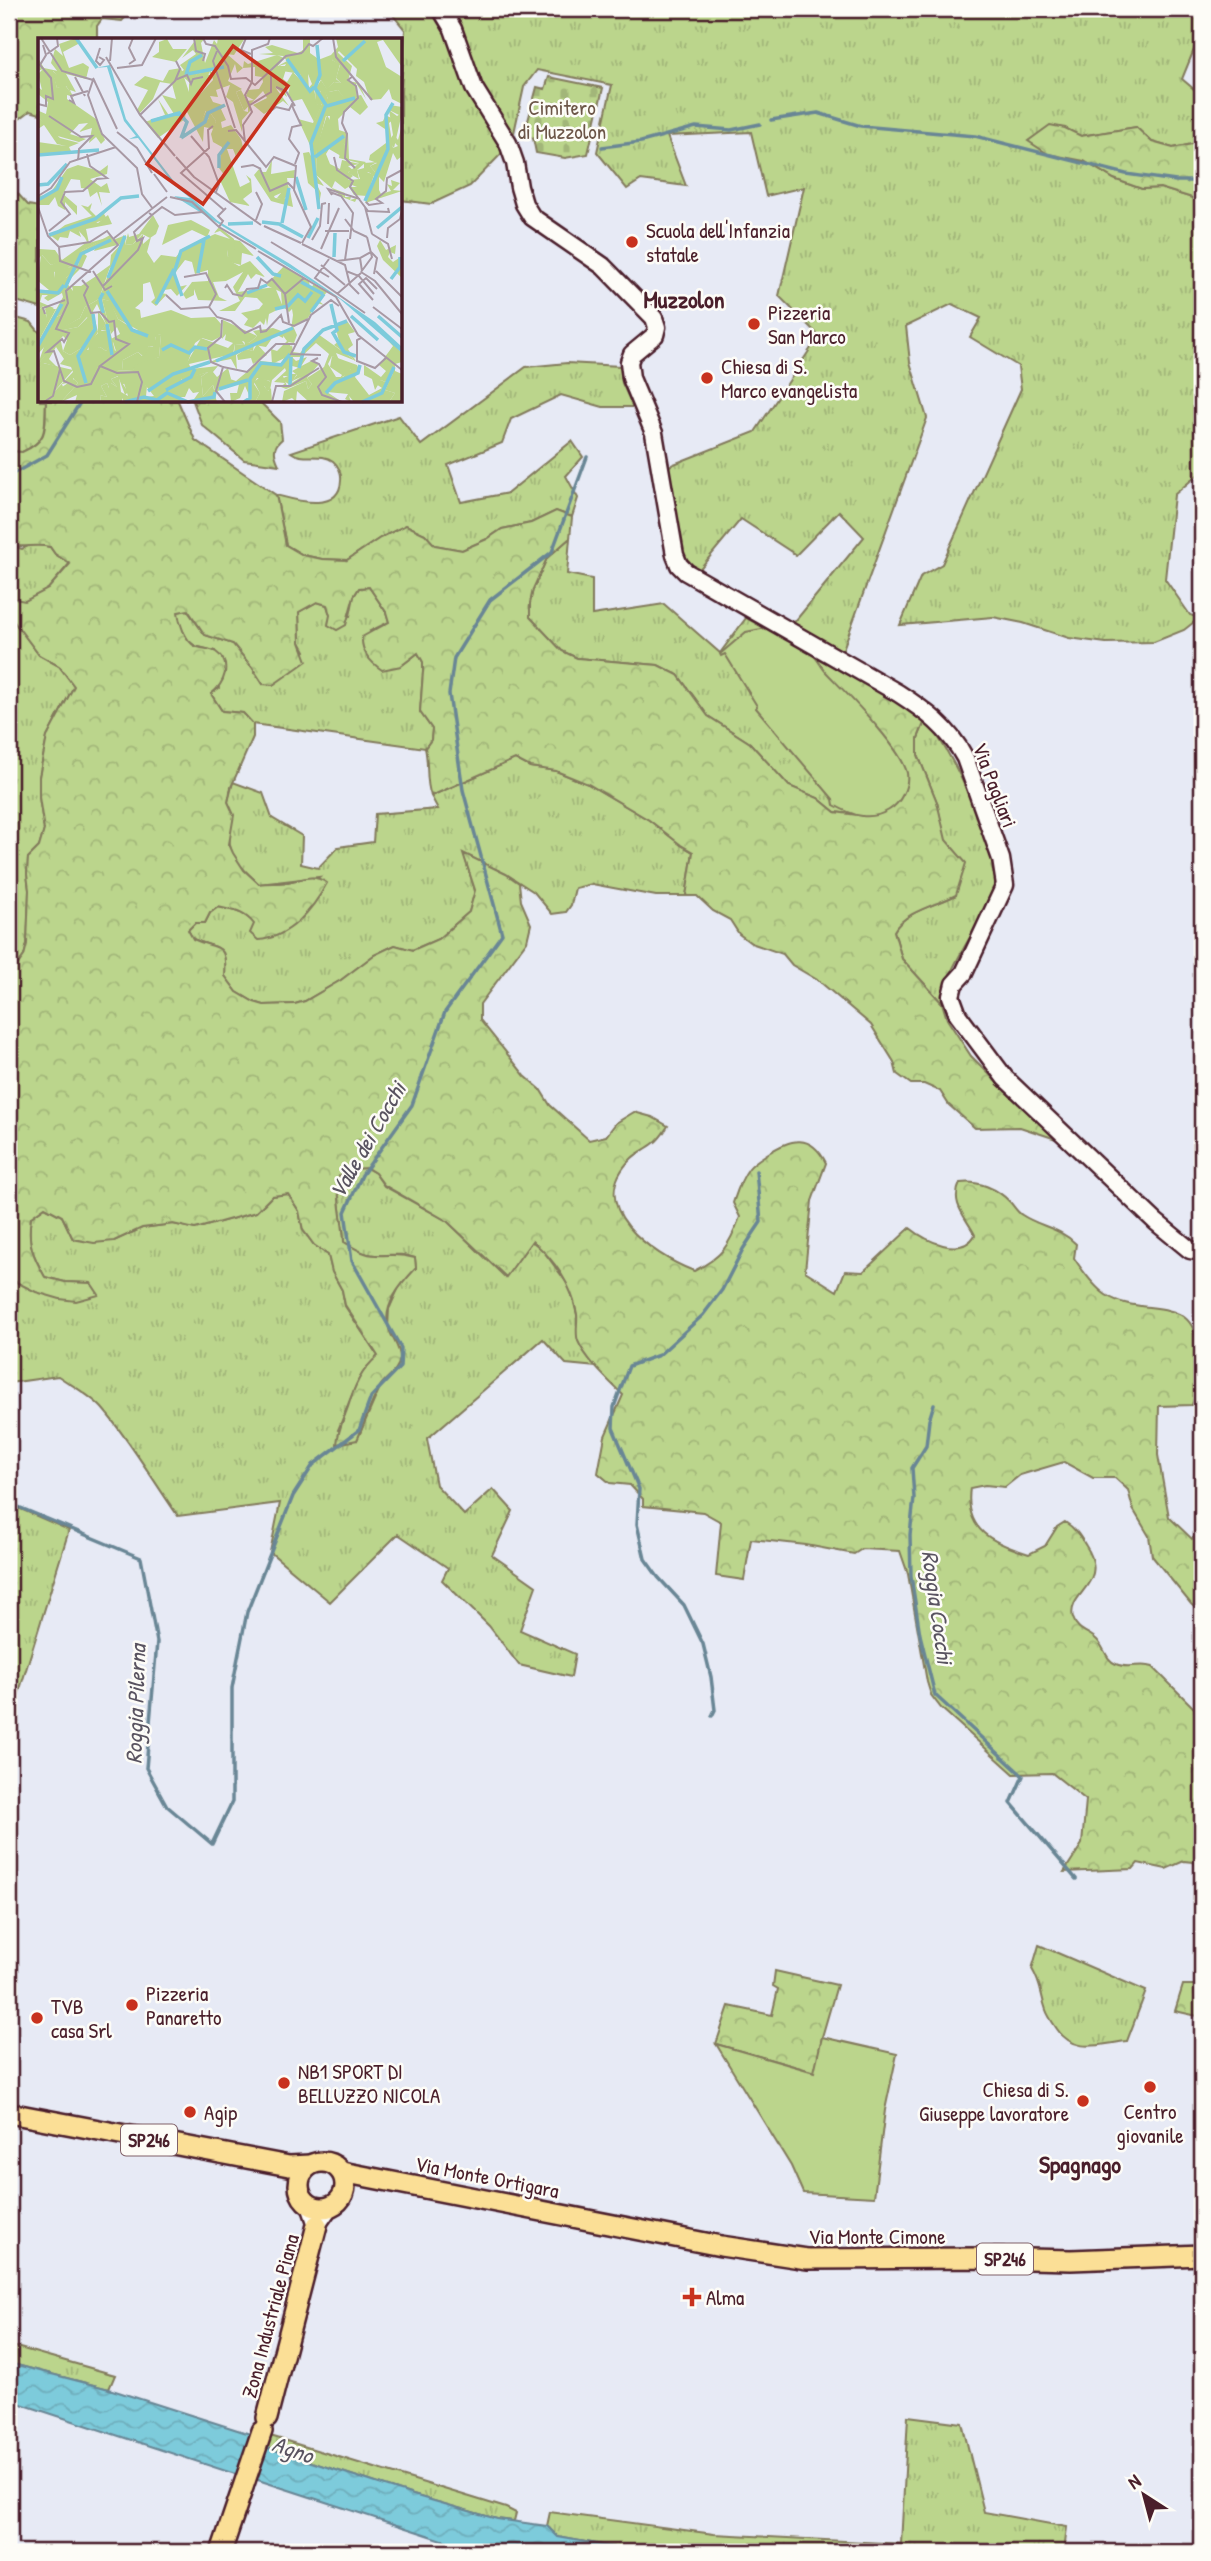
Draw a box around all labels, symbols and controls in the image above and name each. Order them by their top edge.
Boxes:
inset map [38,38,402,402]
park label: Cimitero di Muzzolon [518,93,606,146]
place label: Scuola dell'Infanzia statale [646,216,790,269]
marker: Scuola dell'Infanzia statale [624,234,640,250]
district label: Muzzolon [644,283,725,315]
place label: Pizzeria San Marco [768,298,846,351]
marker: Pizzeria San Marco [746,316,762,332]
place label: Chiesa di S. Marco evangelista [721,352,857,405]
marker: Chiesa di S. Marco evangelista [699,370,715,386]
street label: Via Pagliari [966,738,1024,832]
water label: Valle dei Cocchi [321,1075,414,1204]
water label: Roggia Cocchi [914,1548,962,1668]
water label: Roggia Pilerna [117,1642,154,1764]
place label: Pizzeria Panaretto [146,1979,221,2032]
place label: TVB casa Srl [51,1992,112,2045]
marker: Pizzeria Panaretto [124,1997,140,2013]
marker: TVB casa Srl [29,2010,45,2026]
place label: NB1 SPORT DI BELLUZZO NICOLA [298,2057,440,2110]
marker: NB1 SPORT DI BELLUZZO NICOLA [276,2075,292,2091]
place label: Chiesa di S. Giuseppe lavoratore [919,2075,1069,2128]
marker: Centro giovanile [1142,2079,1158,2095]
marker: Chiesa di S. Giuseppe lavoratore [1075,2093,1091,2109]
place label: Centro giovanile [1116,2097,1184,2150]
place label: Agip [204,2098,237,2127]
marker: Agip [182,2104,198,2120]
road number: SP246 [121,2124,177,2156]
district label: Spagnago [1039,2148,1121,2181]
street label: Via Monte Ortigara [413,2149,561,2205]
street label: Via Monte Cimone [808,2222,946,2251]
street label: Zona Industriale Piana [234,2231,306,2401]
road number: SP246 [977,2244,1033,2274]
place label: Alma [706,2283,744,2312]
marker: Alma [684,2289,700,2305]
water label: Agno [268,2428,319,2472]
north arrow [1110,2460,1180,2530]
text: N [1122,2468,1146,2495]

